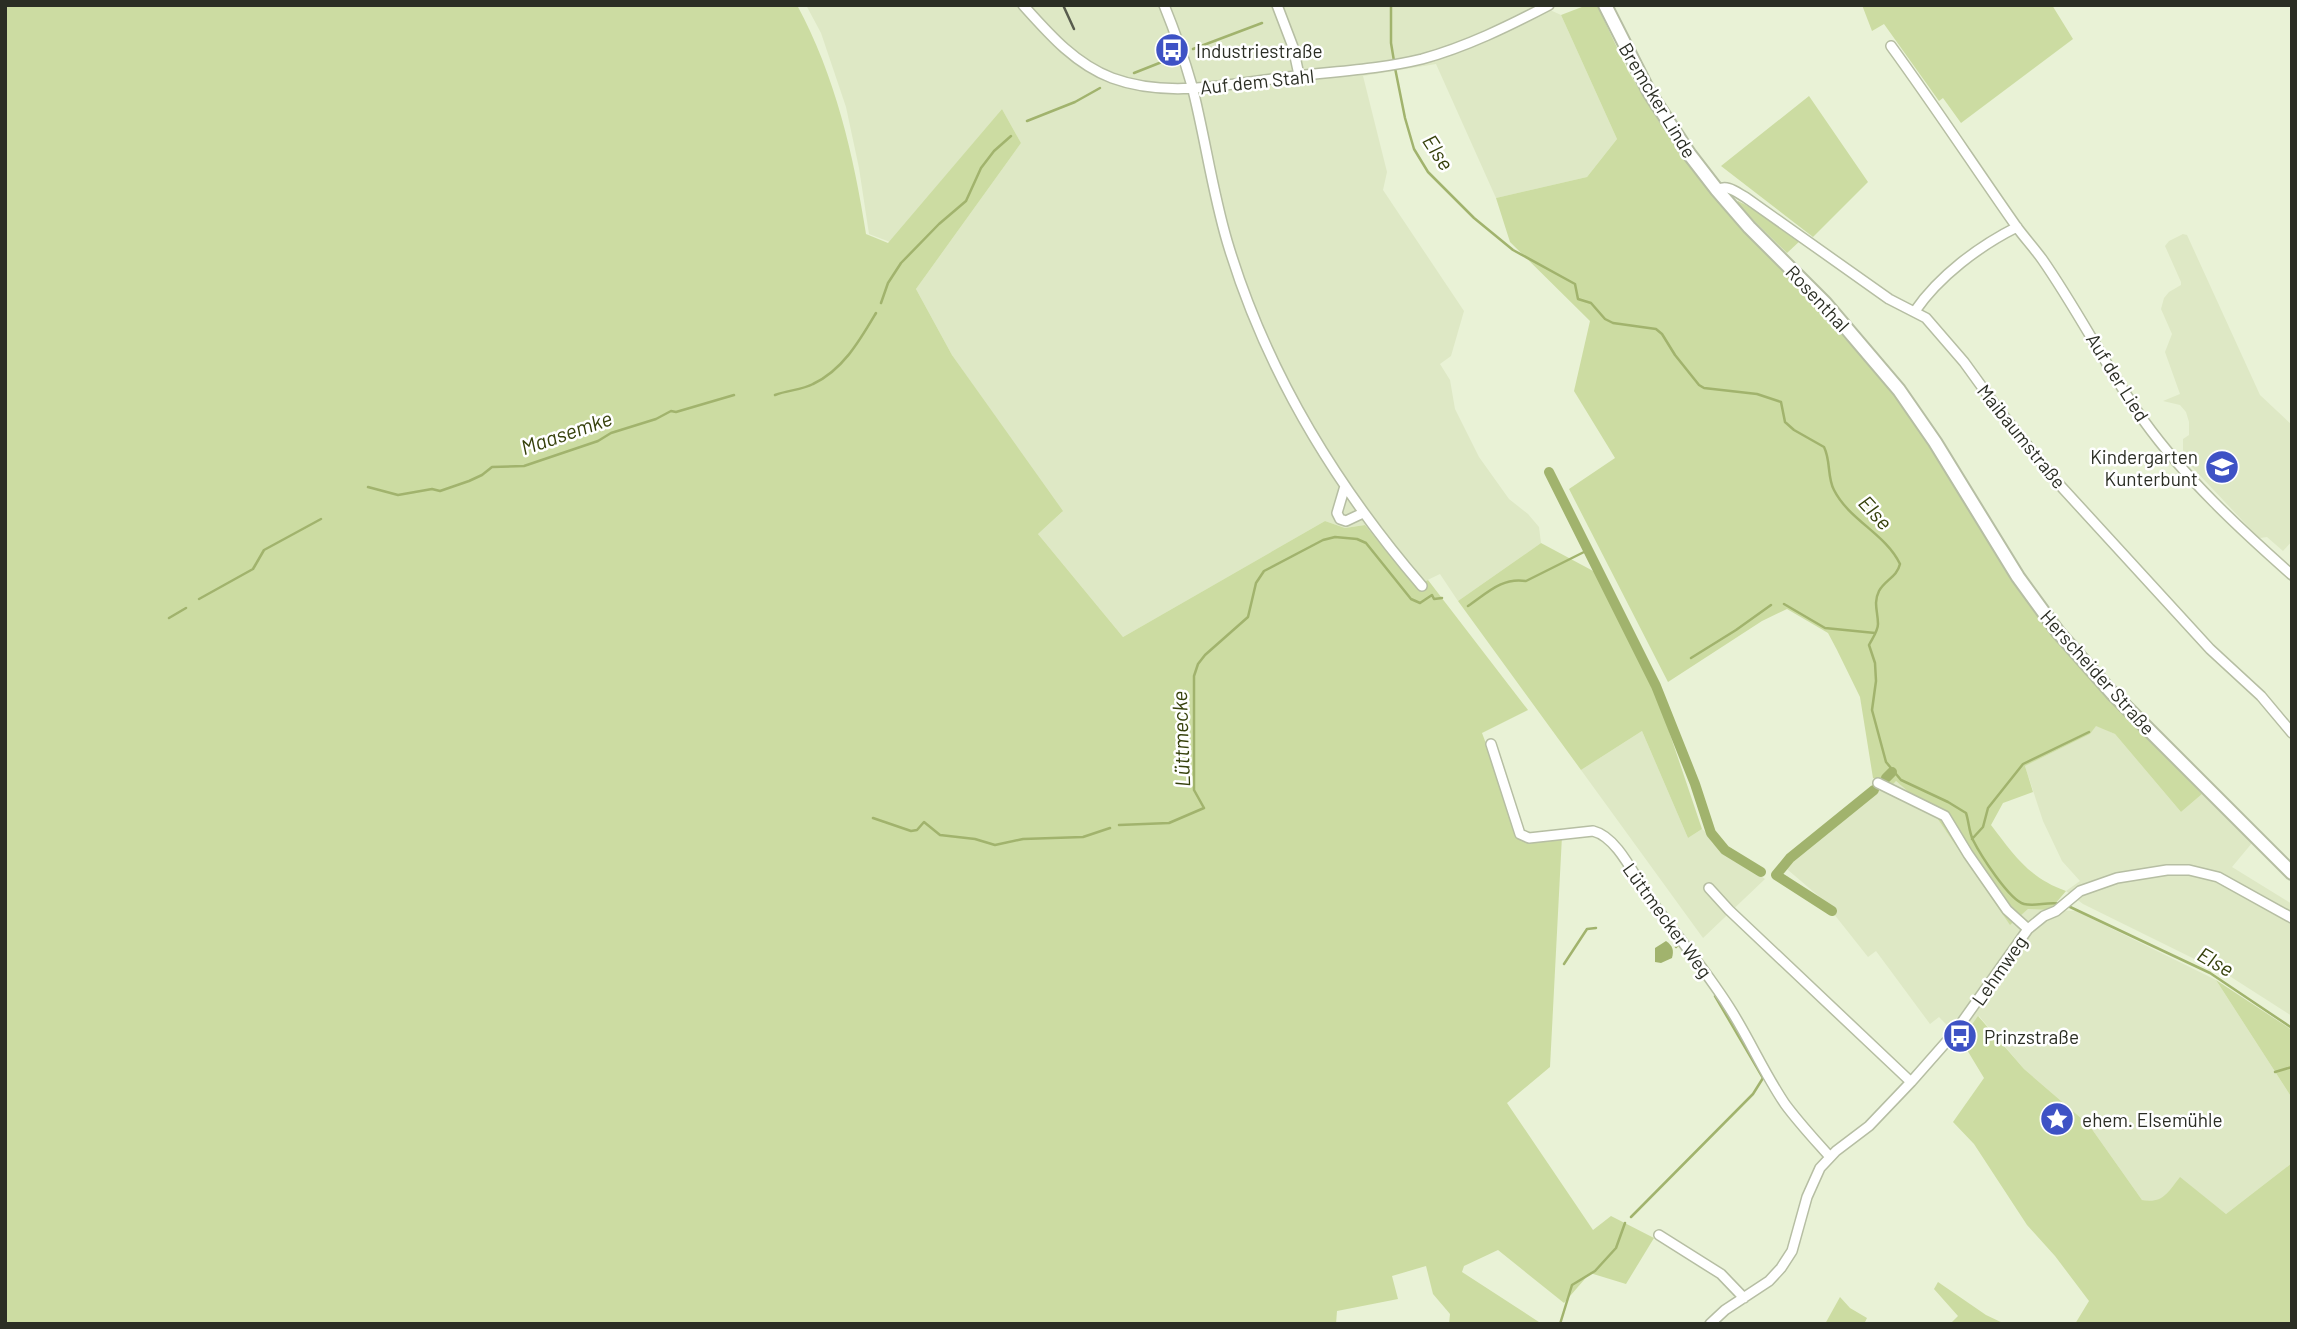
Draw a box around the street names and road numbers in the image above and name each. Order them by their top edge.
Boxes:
street label: Bremcker Linde [1615,38,1701,162]
street label: Auf dem Stahl [1199,64,1315,98]
street label: Rosenthal [1781,260,1855,336]
street label: Auf der Lied [2082,329,2154,425]
street label: Maibaumstraße [1973,379,2071,493]
street label: Herscheider Straße [2036,605,2160,739]
street label: Lüttmecker Weg [1619,858,1717,982]
street label: Lehmweg [1967,930,2031,1010]

